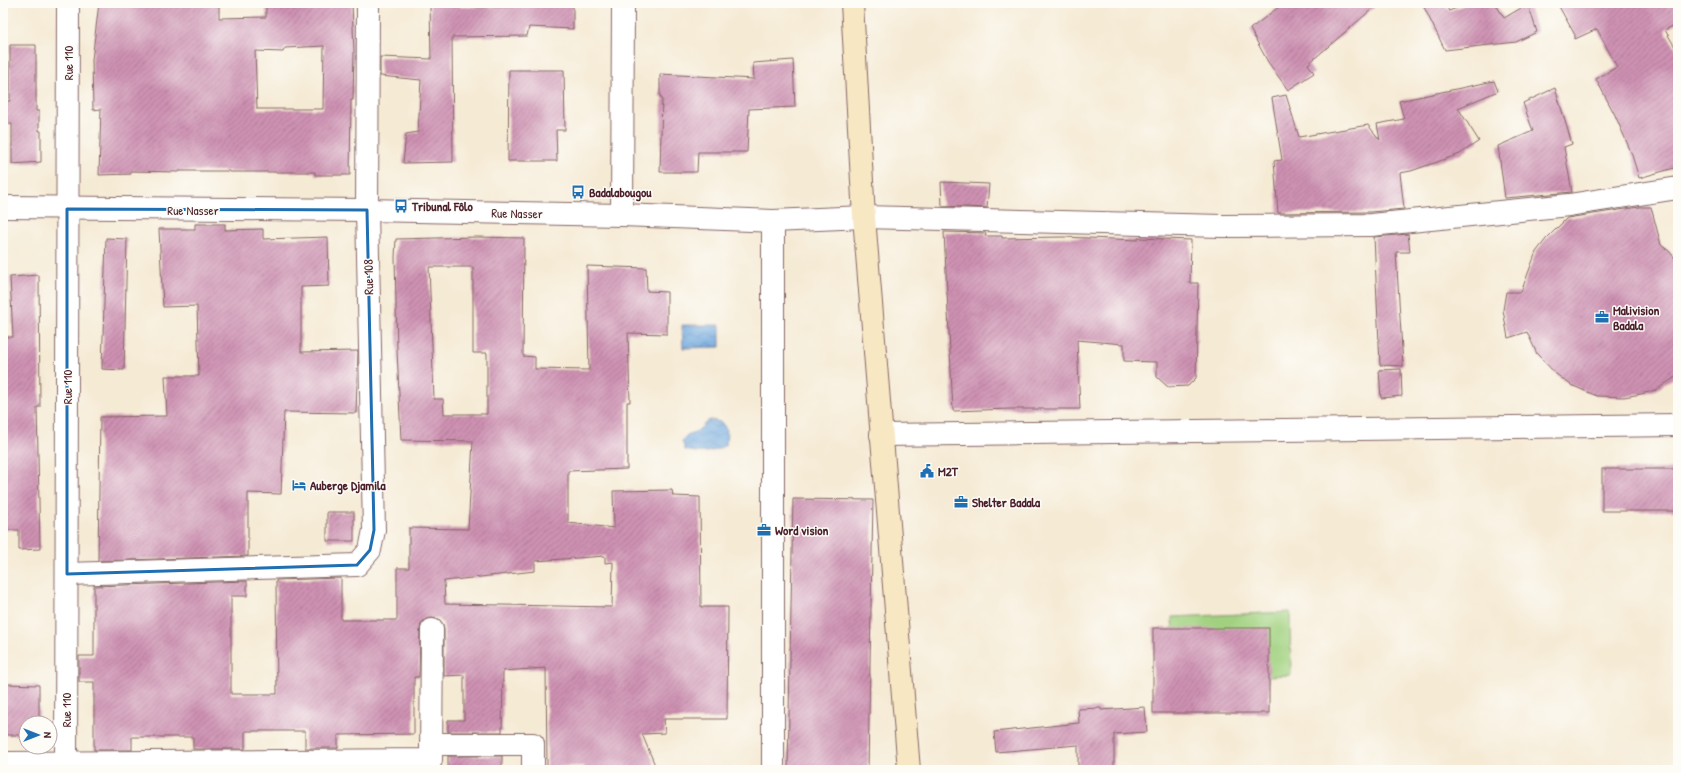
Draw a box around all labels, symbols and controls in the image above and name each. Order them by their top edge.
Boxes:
street label: Rue 110 [59,46,77,80]
place label: Badalabougou [589,183,652,202]
bus stop icon: Badalabougou [570,184,586,200]
place label: Tribunal Fôlo [411,197,474,215]
bus stop icon: Tribunal Fôlo [393,198,409,214]
street label: Rue Nasser [167,201,219,219]
street label: Rue Nasser [491,204,543,222]
street label: Rue 108 [359,259,377,295]
place label: Malivision Badala [1613,301,1659,334]
office icon: Malivision Badala [1594,309,1610,325]
street label: Rue 110 [58,370,76,404]
place label: M2T [938,462,959,480]
public building icon: M2T [919,463,935,479]
place label: Auberge Djamila [310,476,387,495]
hotel icon: Auberge Djamila [291,477,307,493]
place label: Shelter Badala [972,493,1041,511]
office icon: Shelter Badala [953,494,969,510]
place label: Word vision [775,521,829,539]
office icon: Word vision [756,522,772,538]
street label: Rue 110 [57,693,75,727]
north arrow [18,715,58,755]
text: N [41,732,55,738]

